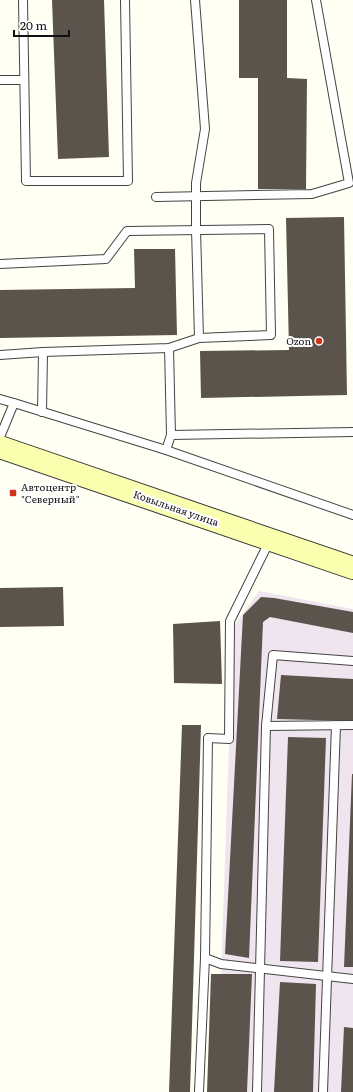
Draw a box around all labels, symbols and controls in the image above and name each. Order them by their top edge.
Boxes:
scale bar [14,12,69,38]
text: 20 m [20,16,47,34]
place label: Ozon [286,333,311,348]
marker: Ozon [314,336,324,346]
place label: Автоцентр "Северный" [21,479,80,506]
street label: Ковыльная улица [131,486,221,529]
marker: Автоцентр "Северный" [8,488,18,498]

